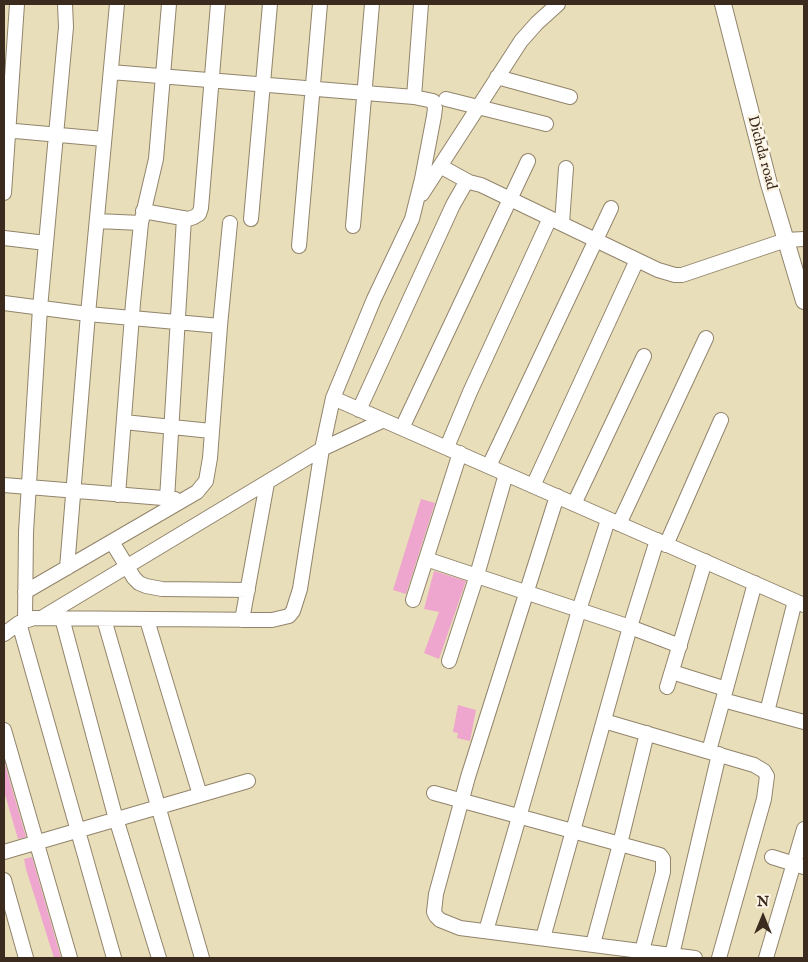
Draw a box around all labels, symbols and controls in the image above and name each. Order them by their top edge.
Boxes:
street label: Dichda road [742,114,780,192]
north arrow [738,892,788,942]
text: N [757,893,769,911]

